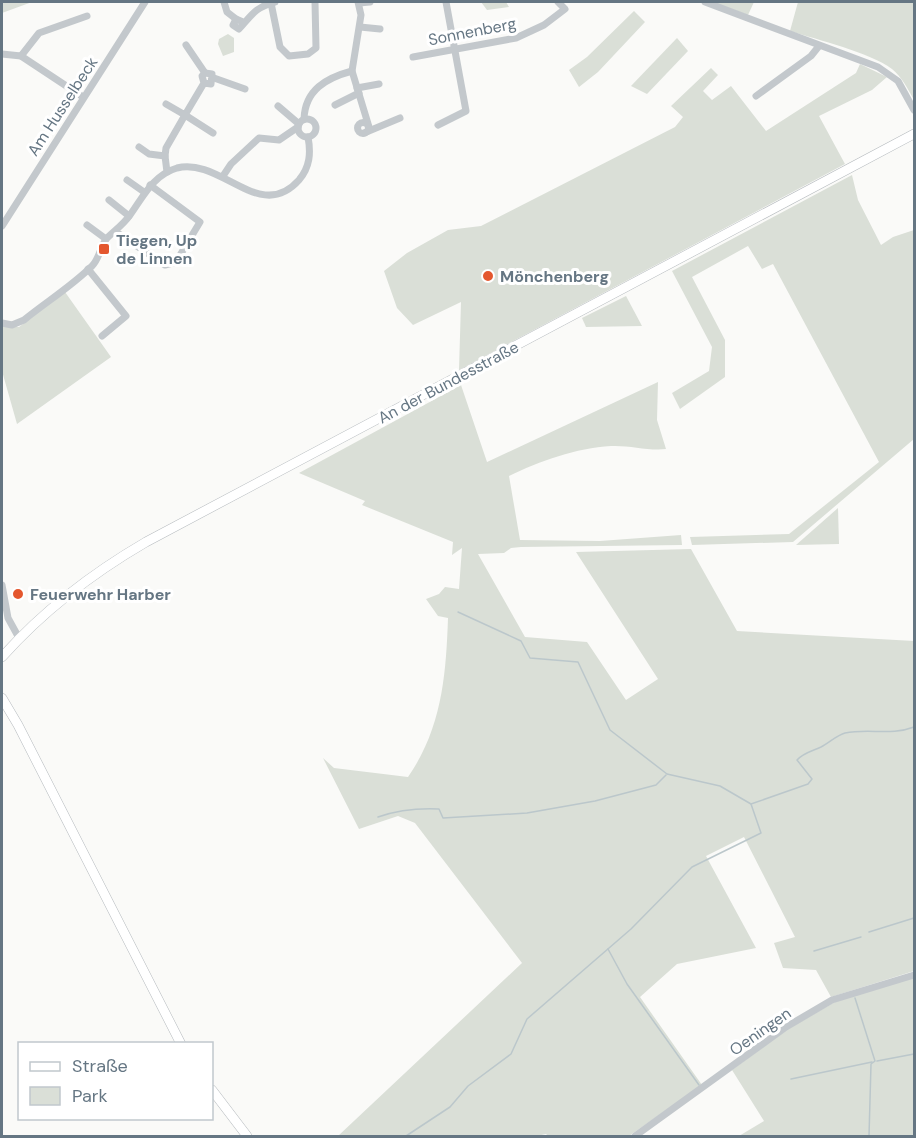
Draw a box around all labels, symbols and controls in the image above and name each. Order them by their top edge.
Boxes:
street label: Sonnenberg [426,13,518,50]
street label: Am Husselbeck [23,53,102,160]
place label: Tiegen, Up de Linnen [116,230,197,269]
marker: Tiegen, Up de Linnen [97,242,111,256]
place label: Mönchenberg [500,266,609,287]
marker: Mönchenberg [481,269,495,283]
street label: An der Bundesstraße [374,336,522,428]
place label: Feuerwehr Harber [30,584,171,605]
marker: Feuerwehr Harber [11,587,25,601]
street label: Oeningen [725,1003,795,1060]
legend [18,1042,213,1120]
text: Straße [72,1054,128,1078]
text: Park [72,1084,108,1108]

